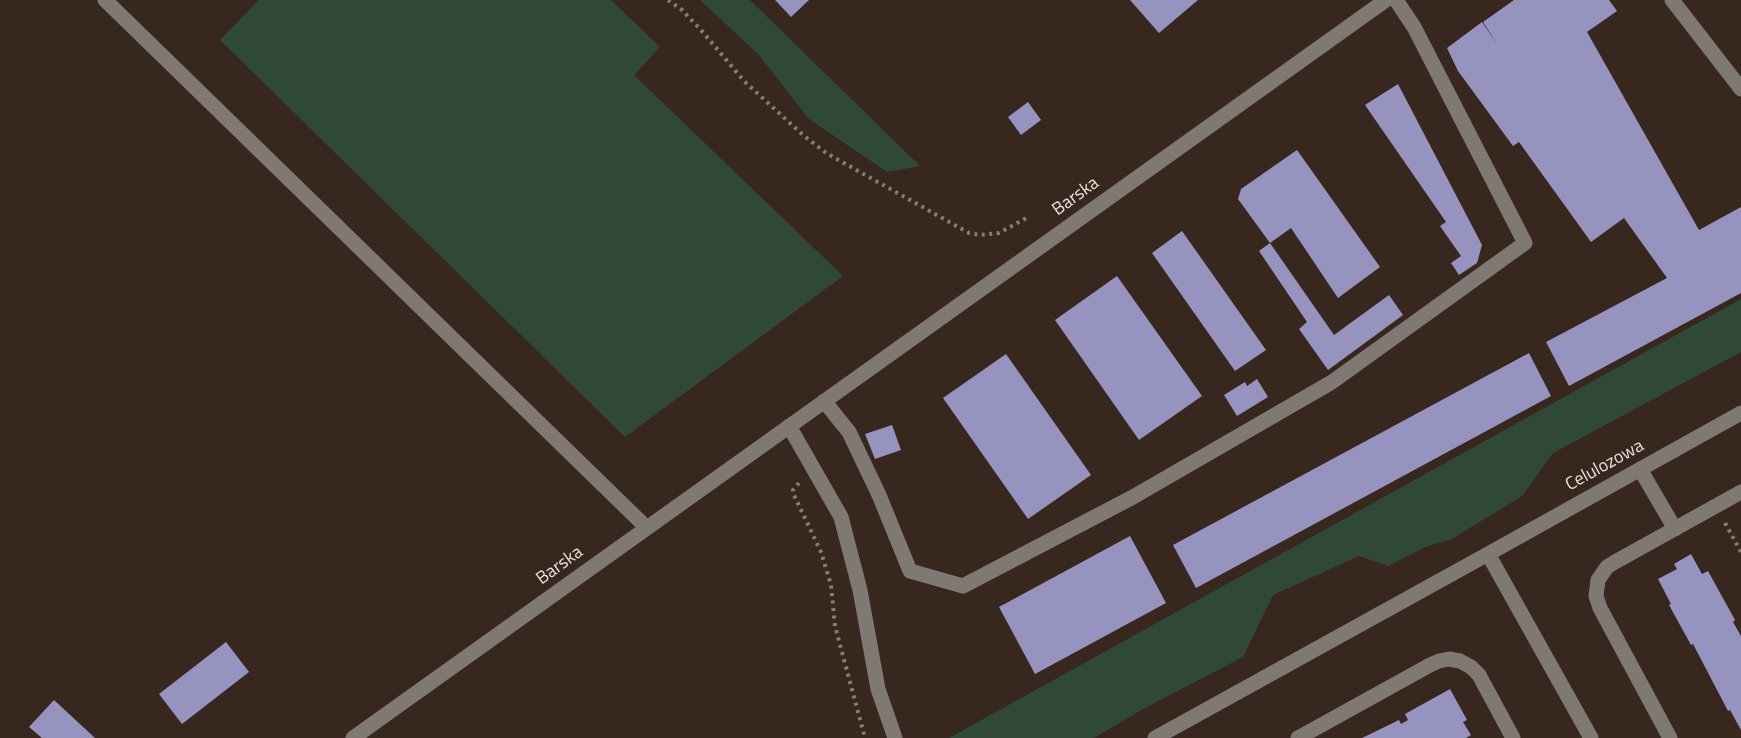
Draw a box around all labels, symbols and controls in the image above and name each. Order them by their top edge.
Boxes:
street label: Barska [1049,173,1103,221]
street label: Celulozowa [1562,436,1648,496]
street label: Barska [533,542,587,590]

